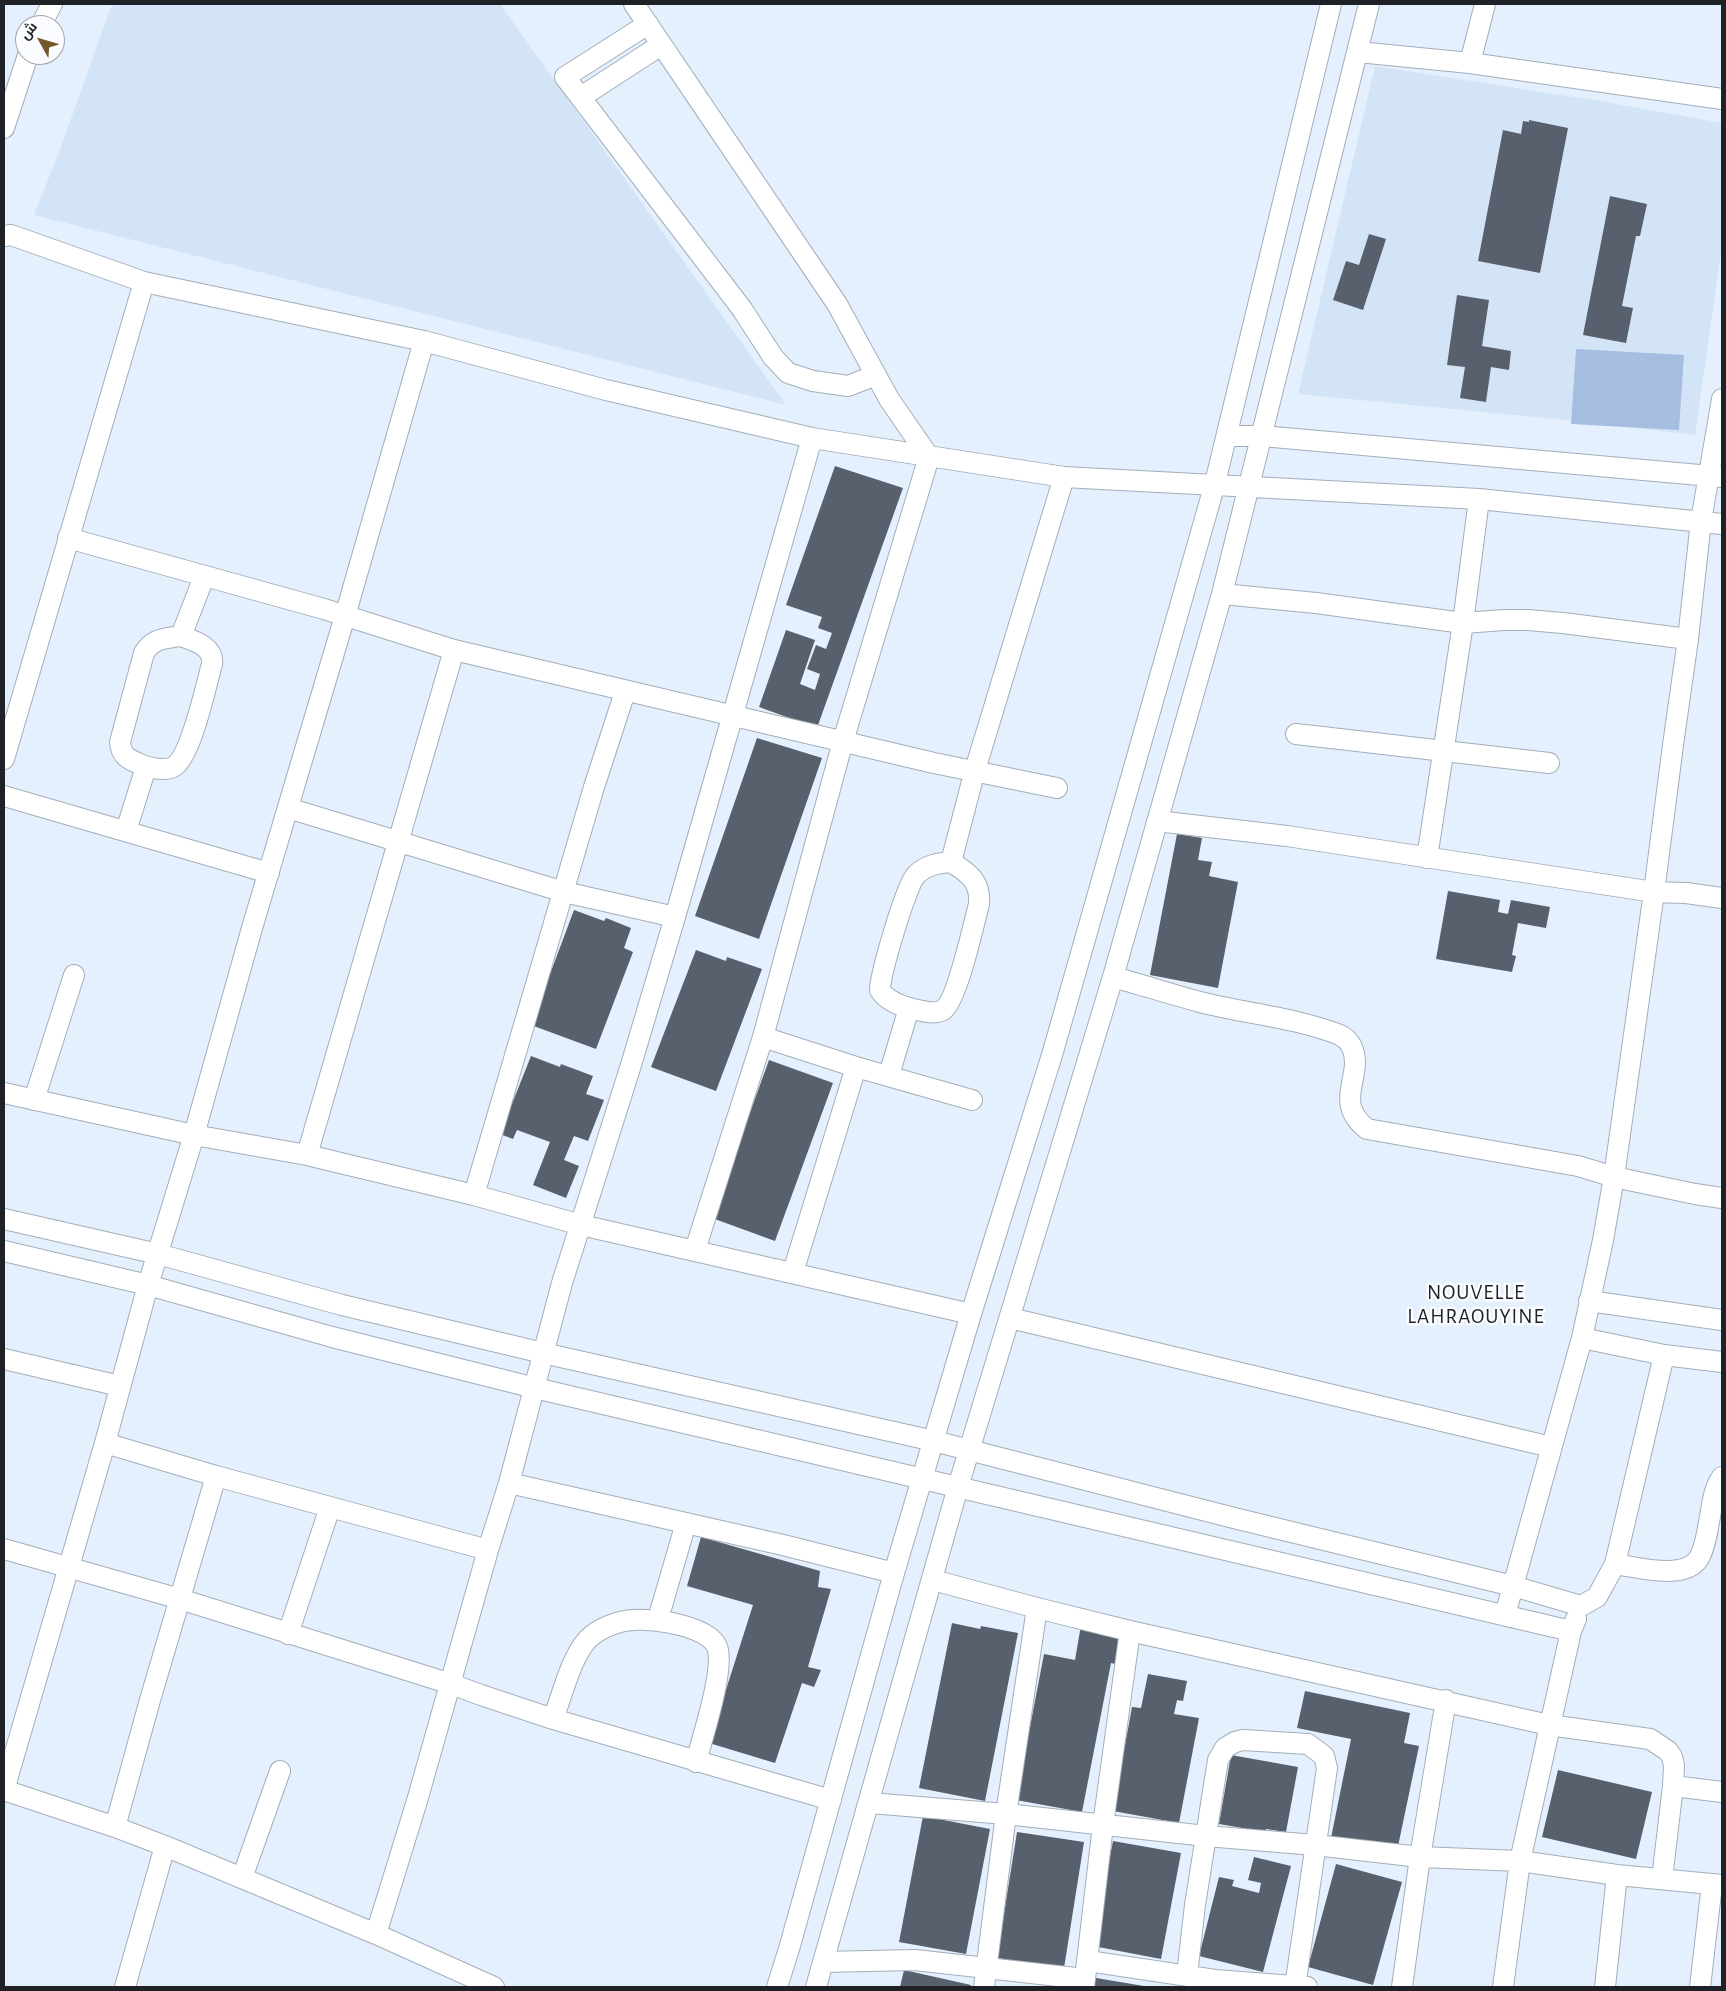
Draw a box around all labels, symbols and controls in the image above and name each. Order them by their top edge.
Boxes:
north arrow [15,15,65,65]
text: ش [18,20,40,43]
district label: NOUVELLE LAHRAOUYINE [1406,1280,1546,1330]

